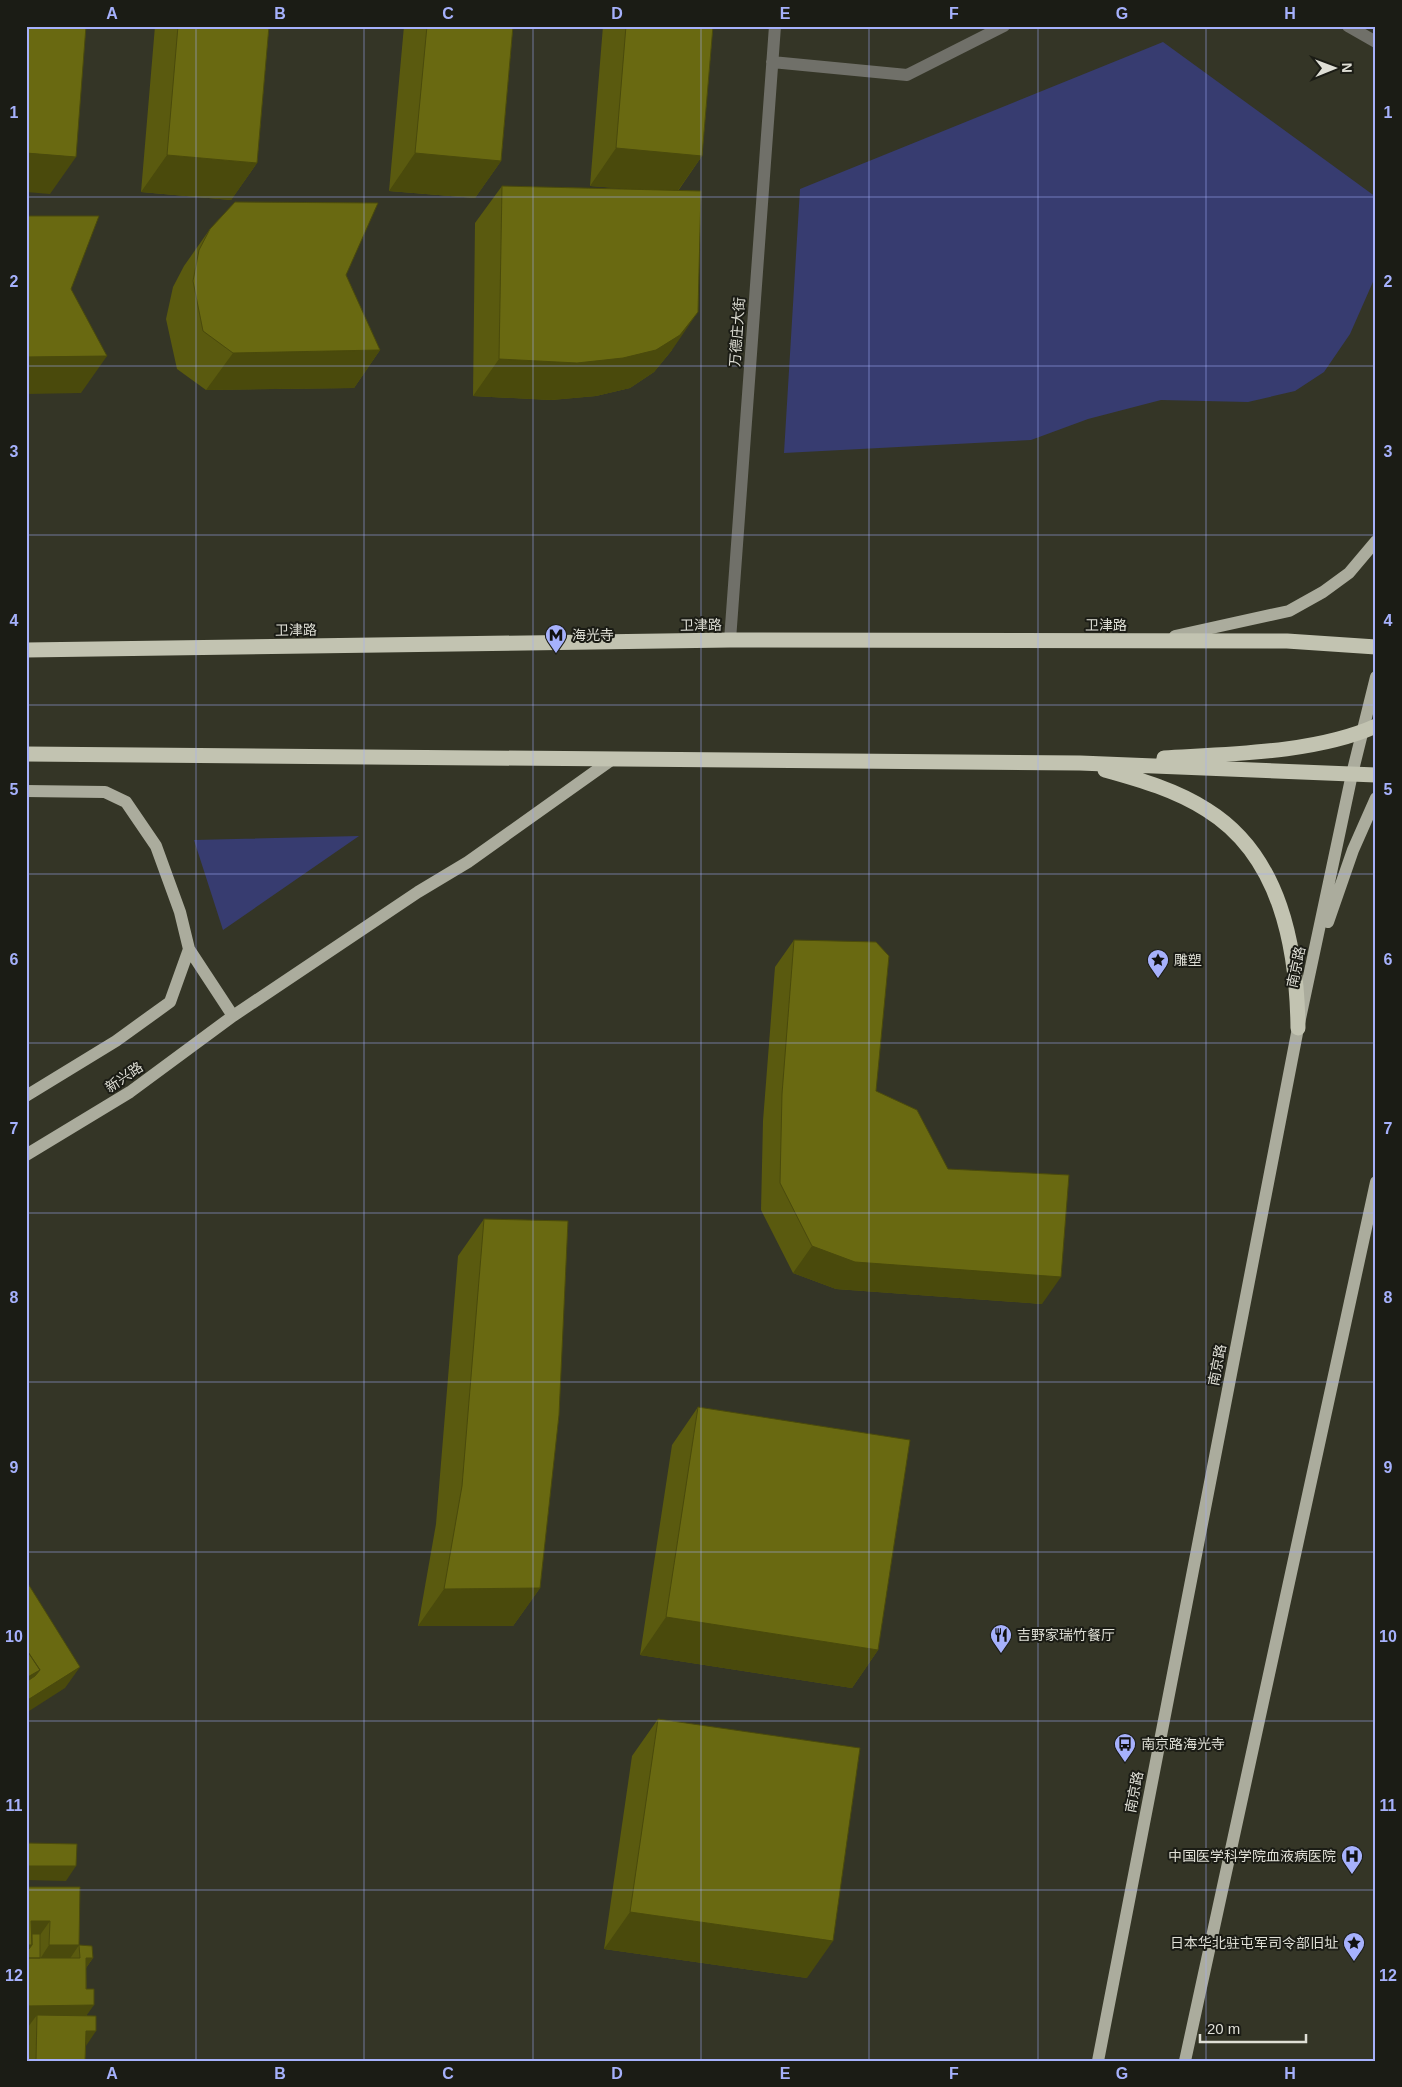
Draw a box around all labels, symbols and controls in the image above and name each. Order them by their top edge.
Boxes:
text: A [106,5,118,22]
text: B [274,5,286,22]
text: C [442,5,454,22]
text: D [611,5,623,22]
text: E [780,5,791,22]
text: F [949,5,959,22]
text: G [1116,5,1128,22]
text: H [1284,5,1296,22]
north arrow [1310,42,1360,92]
text: N [1339,63,1355,73]
text: 1 [10,104,19,121]
text: 1 [1384,104,1393,121]
text: 2 [10,273,19,290]
text: 2 [1384,273,1393,290]
street label: 万德庄大街 [727,297,747,367]
text: 3 [10,443,19,460]
text: 3 [1384,443,1393,460]
text: 4 [10,612,19,629]
text: 4 [1384,612,1393,629]
street label: 卫津路 [680,617,722,633]
street label: 卫津路 [1085,617,1127,633]
street label: 卫津路 [275,622,317,638]
metro station icon: 海光寺 [544,623,568,654]
place label: 海光寺 [572,627,614,643]
text: 5 [10,781,19,798]
text: 5 [1384,781,1393,798]
street label: 南京路 [1284,945,1308,989]
place icon: 雕塑 [1146,948,1170,979]
text: 6 [10,951,19,968]
text: 6 [1384,951,1393,968]
place label: 雕塑 [1174,952,1202,968]
street label: 新兴路 [102,1059,146,1095]
text: 7 [10,1120,19,1137]
text: 7 [1384,1120,1393,1137]
text: 8 [10,1289,19,1306]
text: 8 [1384,1289,1393,1306]
street label: 南京路 [1205,1343,1229,1387]
text: 9 [10,1459,19,1476]
text: 9 [1384,1459,1393,1476]
restaurant icon: 吉野家瑞竹餐厅 [989,1623,1013,1654]
place label: 吉野家瑞竹餐厅 [1017,1627,1115,1643]
text: 10 [5,1628,23,1645]
text: 10 [1379,1628,1397,1645]
bus stop icon: 南京路海光寺 [1113,1732,1137,1763]
place label: 南京路海光寺 [1141,1736,1225,1752]
street label: 南京路 [1122,1770,1146,1814]
text: 11 [6,1797,23,1814]
text: 11 [1380,1797,1397,1814]
hospital icon: 中国医学科学院血液病医院 [1340,1844,1364,1875]
place label: 中国医学科学院血液病医院 [1168,1848,1336,1864]
place icon: 日本华北驻屯军司令部旧址 [1342,1931,1366,1962]
place label: 日本华北驻屯军司令部旧址 [1170,1935,1338,1951]
text: 12 [5,1967,23,1984]
text: 12 [1379,1967,1397,1984]
scale bar [1200,2012,1306,2044]
text: 20 m [1207,2020,1240,2037]
text: A [106,2065,118,2082]
text: B [274,2065,286,2082]
text: C [442,2065,454,2082]
text: D [611,2065,623,2082]
text: E [780,2065,791,2082]
text: F [949,2065,959,2082]
text: G [1116,2065,1128,2082]
text: H [1284,2065,1296,2082]

